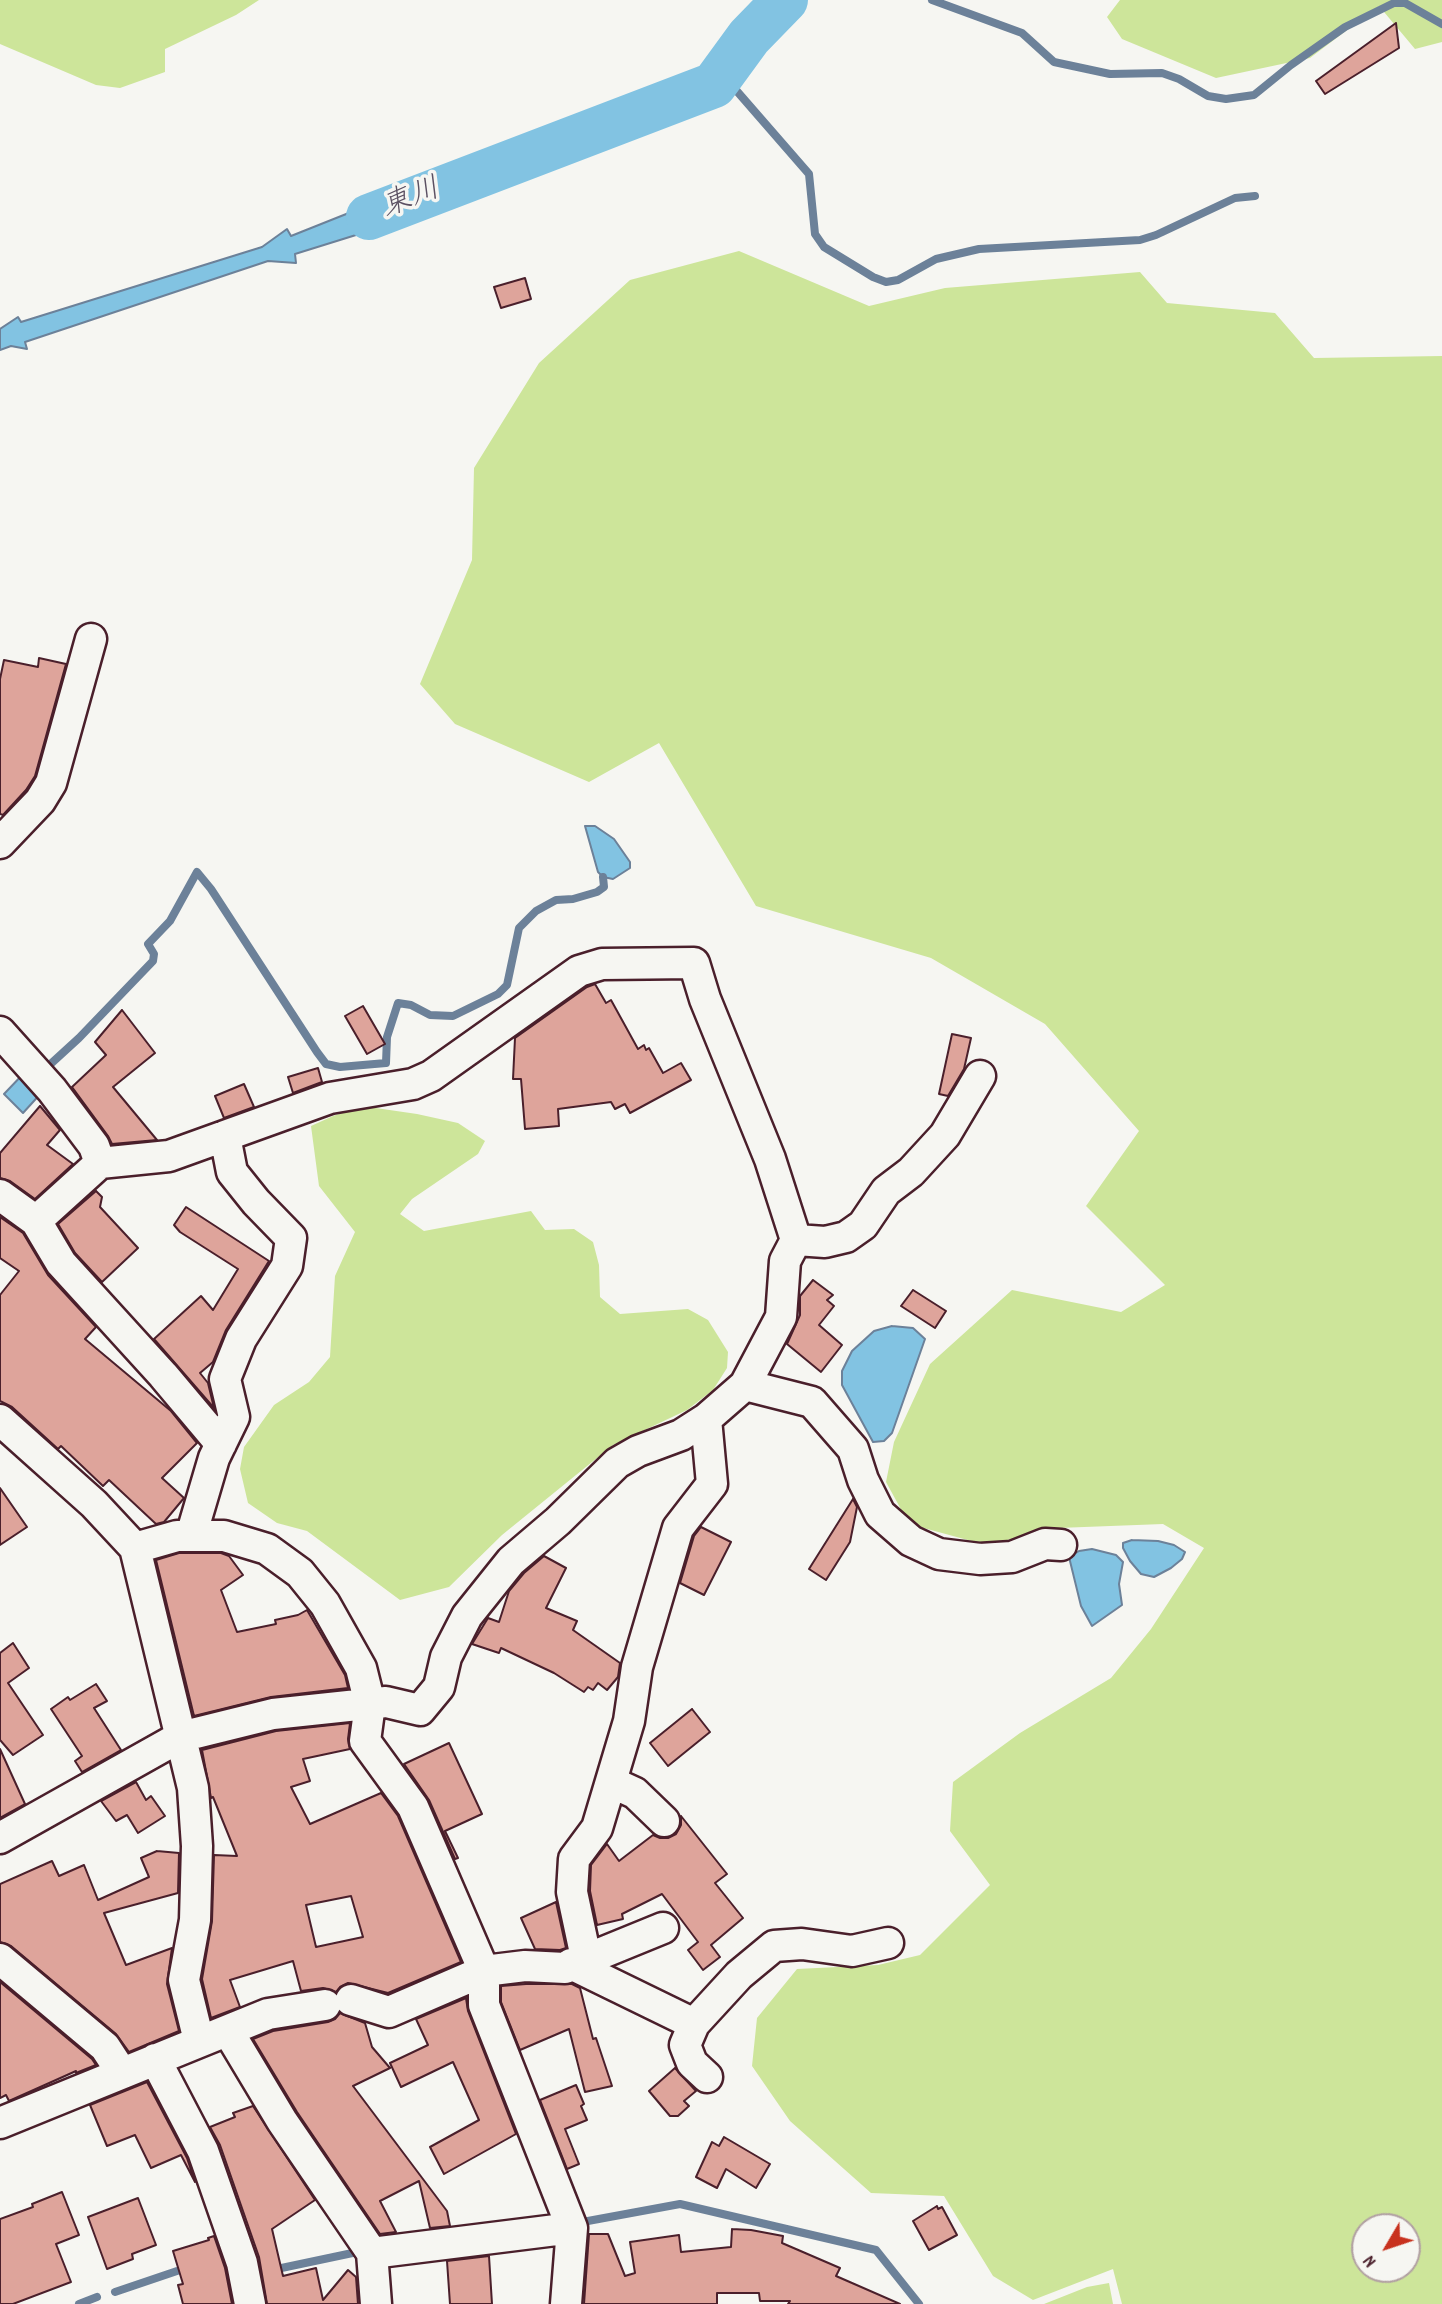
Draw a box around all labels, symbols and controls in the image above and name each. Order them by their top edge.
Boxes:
water label: 東川 [378,173,446,229]
north arrow [1351,2213,1421,2283]
text: N [1357,2248,1384,2272]

